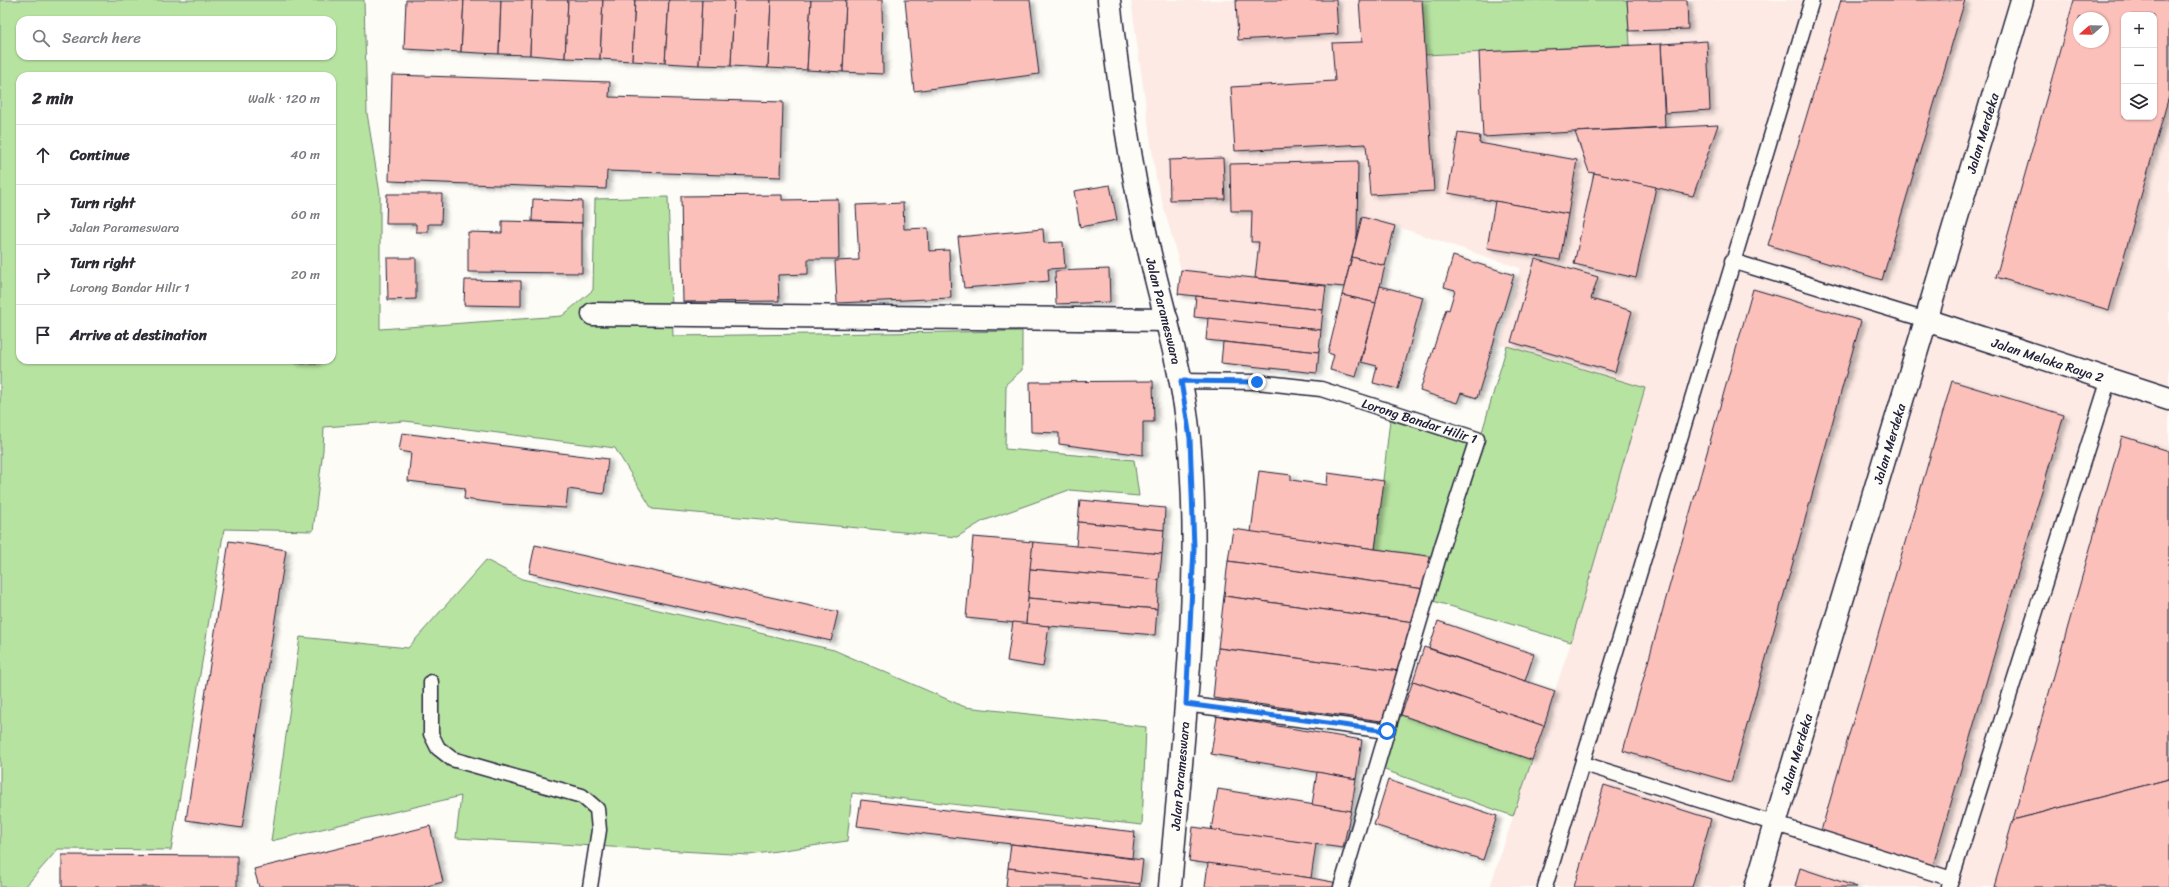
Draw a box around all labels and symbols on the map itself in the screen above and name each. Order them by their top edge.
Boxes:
north arrow [2073,12,2109,48]
street label: Jalan Merdeka [1959,90,2005,177]
street label: Jalan Parameswara [1139,254,1188,367]
street label: Jalan Melaka Raya 2 [1988,330,2107,389]
route end [1248,373,1266,391]
street label: Lorong Bandar Hilir 1 [1359,391,1481,450]
street label: Jalan Merdeka [1866,400,1912,488]
street label: Jalan Merdeka [1773,710,1819,798]
street label: Jalan Parameswara [1164,720,1196,832]
route start [1378,722,1396,740]

